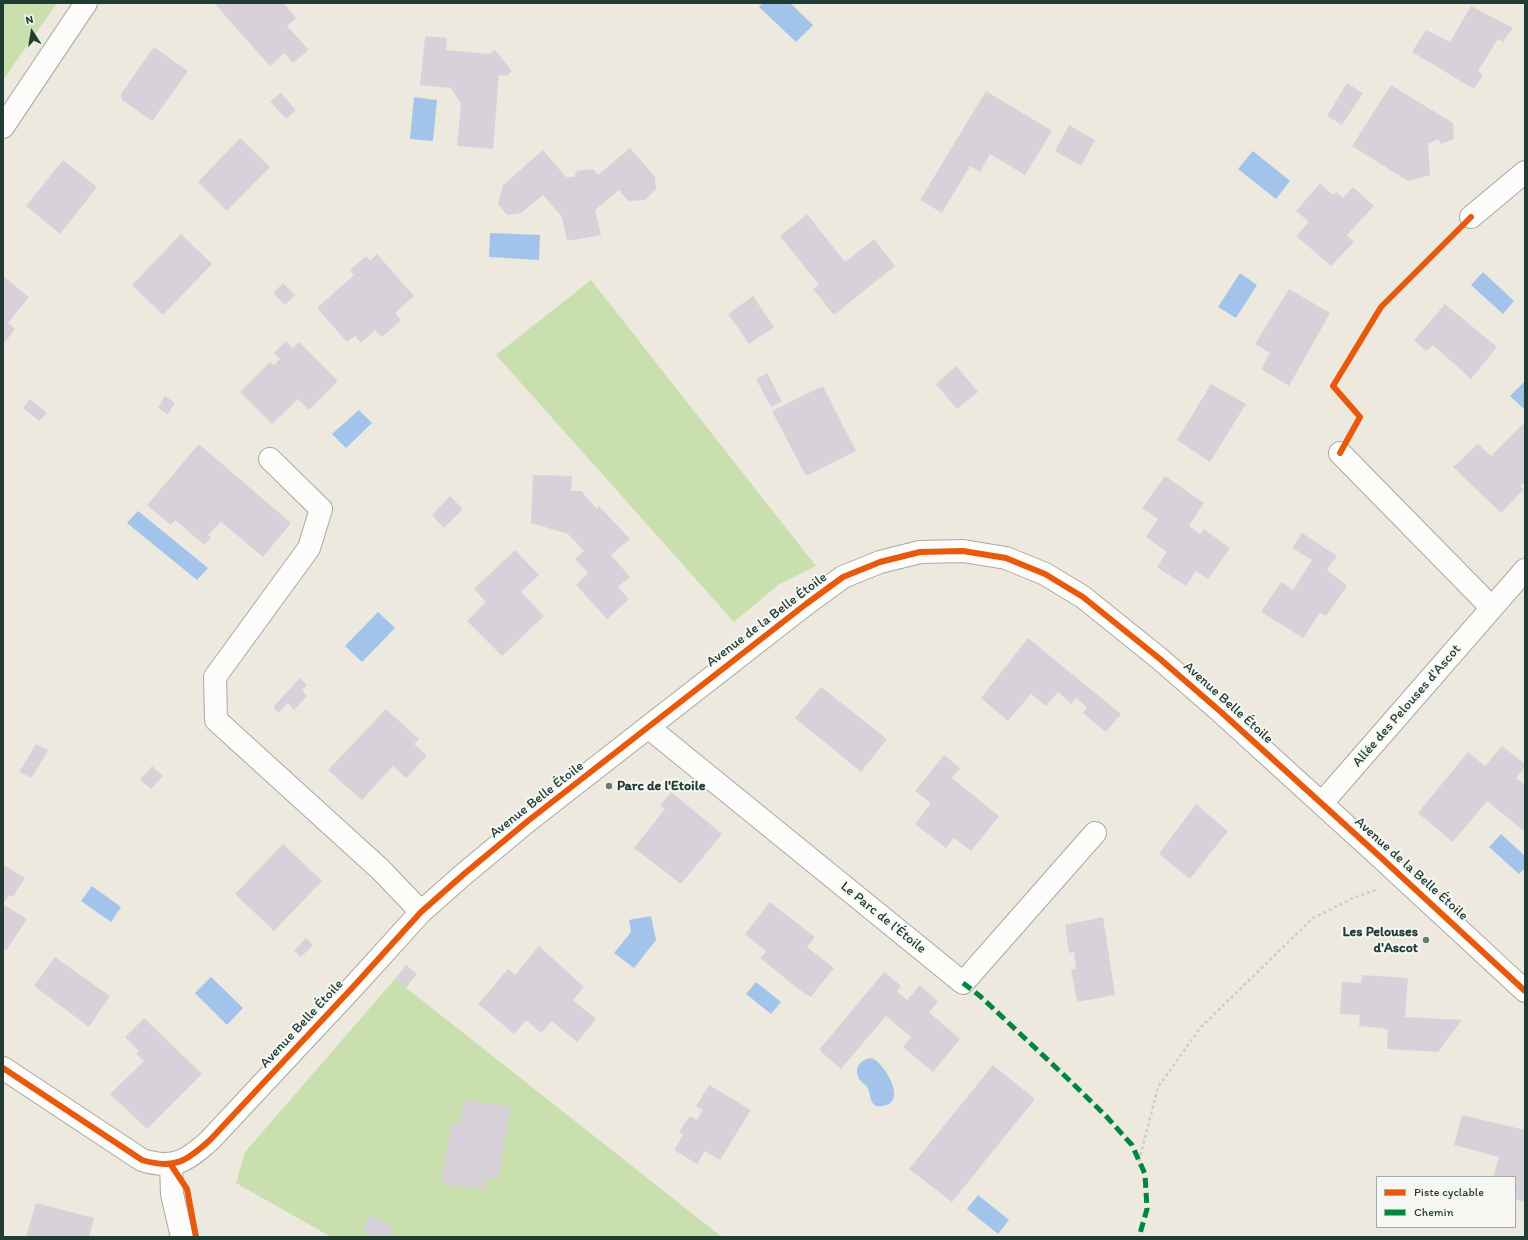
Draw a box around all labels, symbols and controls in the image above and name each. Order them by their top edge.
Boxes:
north arrow [12,12,52,52]
text: N [24,13,34,27]
street label: Avenue de la Belle Étoile [703,569,831,671]
street label: Allée des Pelouses d'Ascot [1349,641,1465,771]
street label: Avenue Belle Étoile [1180,658,1276,748]
street label: Avenue Belle Étoile [487,758,587,842]
place label: Parc de l'Etoile [617,778,705,794]
marker: Parc de l'Etoile [604,781,614,791]
street label: Avenue de la Belle Étoile [1351,814,1471,924]
street label: Le Parc de l'Étoile [837,878,929,958]
place label: Les Pelouses d'Ascot [1343,924,1418,956]
marker: Les Pelouses d'Ascot [1421,935,1431,945]
street label: Avenue Belle Étoile [257,976,347,1072]
legend [1376,1176,1516,1228]
text: Piste cyclable [1414,1185,1484,1199]
text: Chemin [1414,1205,1453,1219]

